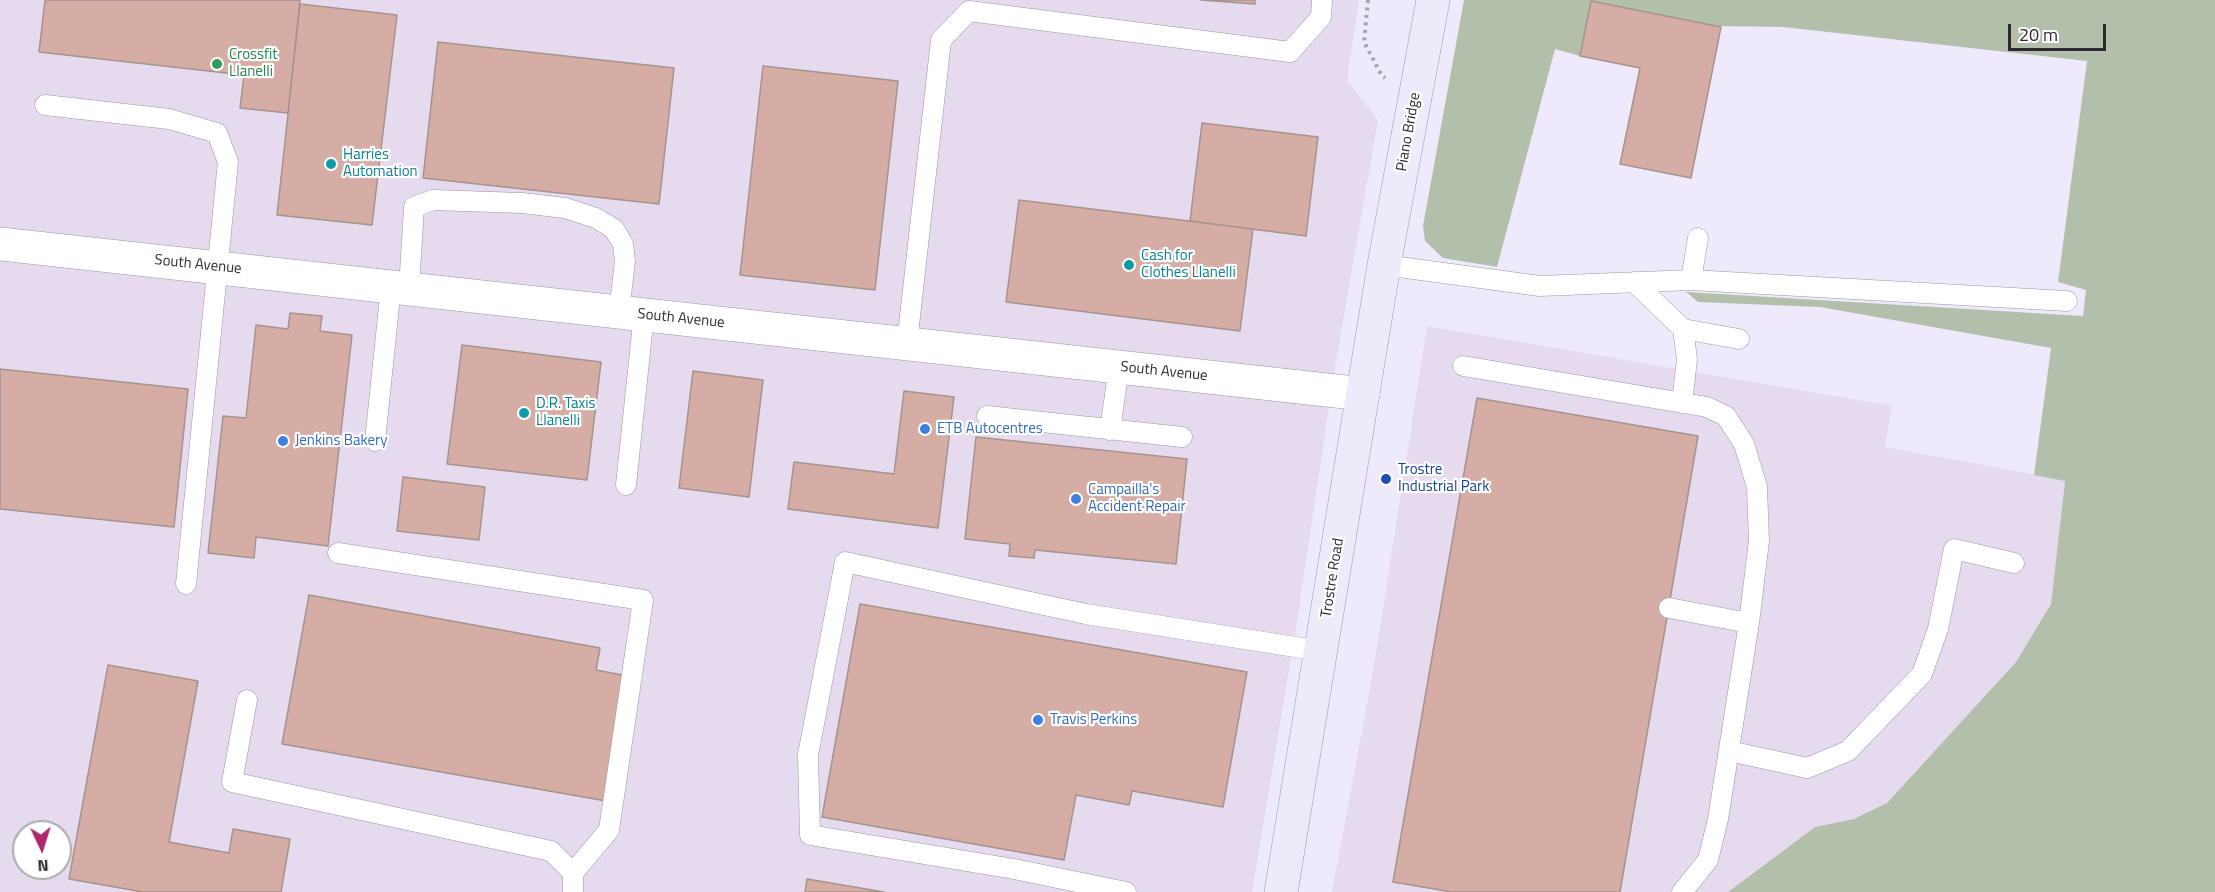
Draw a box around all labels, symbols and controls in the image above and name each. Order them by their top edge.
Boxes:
scale bar [2011,12,2108,50]
text: 20 m [2019,21,2058,48]
place label: Crossfit Llanelli [229,46,278,81]
marker: Crossfit Llanelli [210,57,224,71]
street label: Piano Bridge [1393,91,1425,173]
place label: Harries Automation [343,146,418,181]
marker: Harries Automation [324,157,338,171]
place label: Cash for Clothes Llanelli [1141,247,1236,282]
street label: South Avenue [154,251,242,279]
marker: Cash for Clothes Llanelli [1122,258,1136,272]
street label: South Avenue [637,305,725,333]
street label: South Avenue [1120,358,1208,386]
place label: D.R. Taxis Llanelli [536,395,596,430]
marker: D.R. Taxis Llanelli [517,406,531,420]
place label: ETB Autocentres [937,420,1043,438]
marker: ETB Autocentres [918,422,932,436]
place label: Jenkins Bakery [295,432,387,450]
marker: Jenkins Bakery [276,434,290,448]
place label: Trostre Industrial Park [1398,461,1489,496]
marker: Trostre Industrial Park [1379,472,1393,486]
place label: Campailla's Accident Repair [1088,481,1186,516]
marker: Campailla's Accident Repair [1069,492,1083,506]
street label: Trostre Road [1318,537,1348,619]
place label: Travis Perkins [1050,711,1137,729]
marker: Travis Perkins [1031,713,1045,727]
north arrow [12,820,72,880]
text: N [37,854,49,878]

